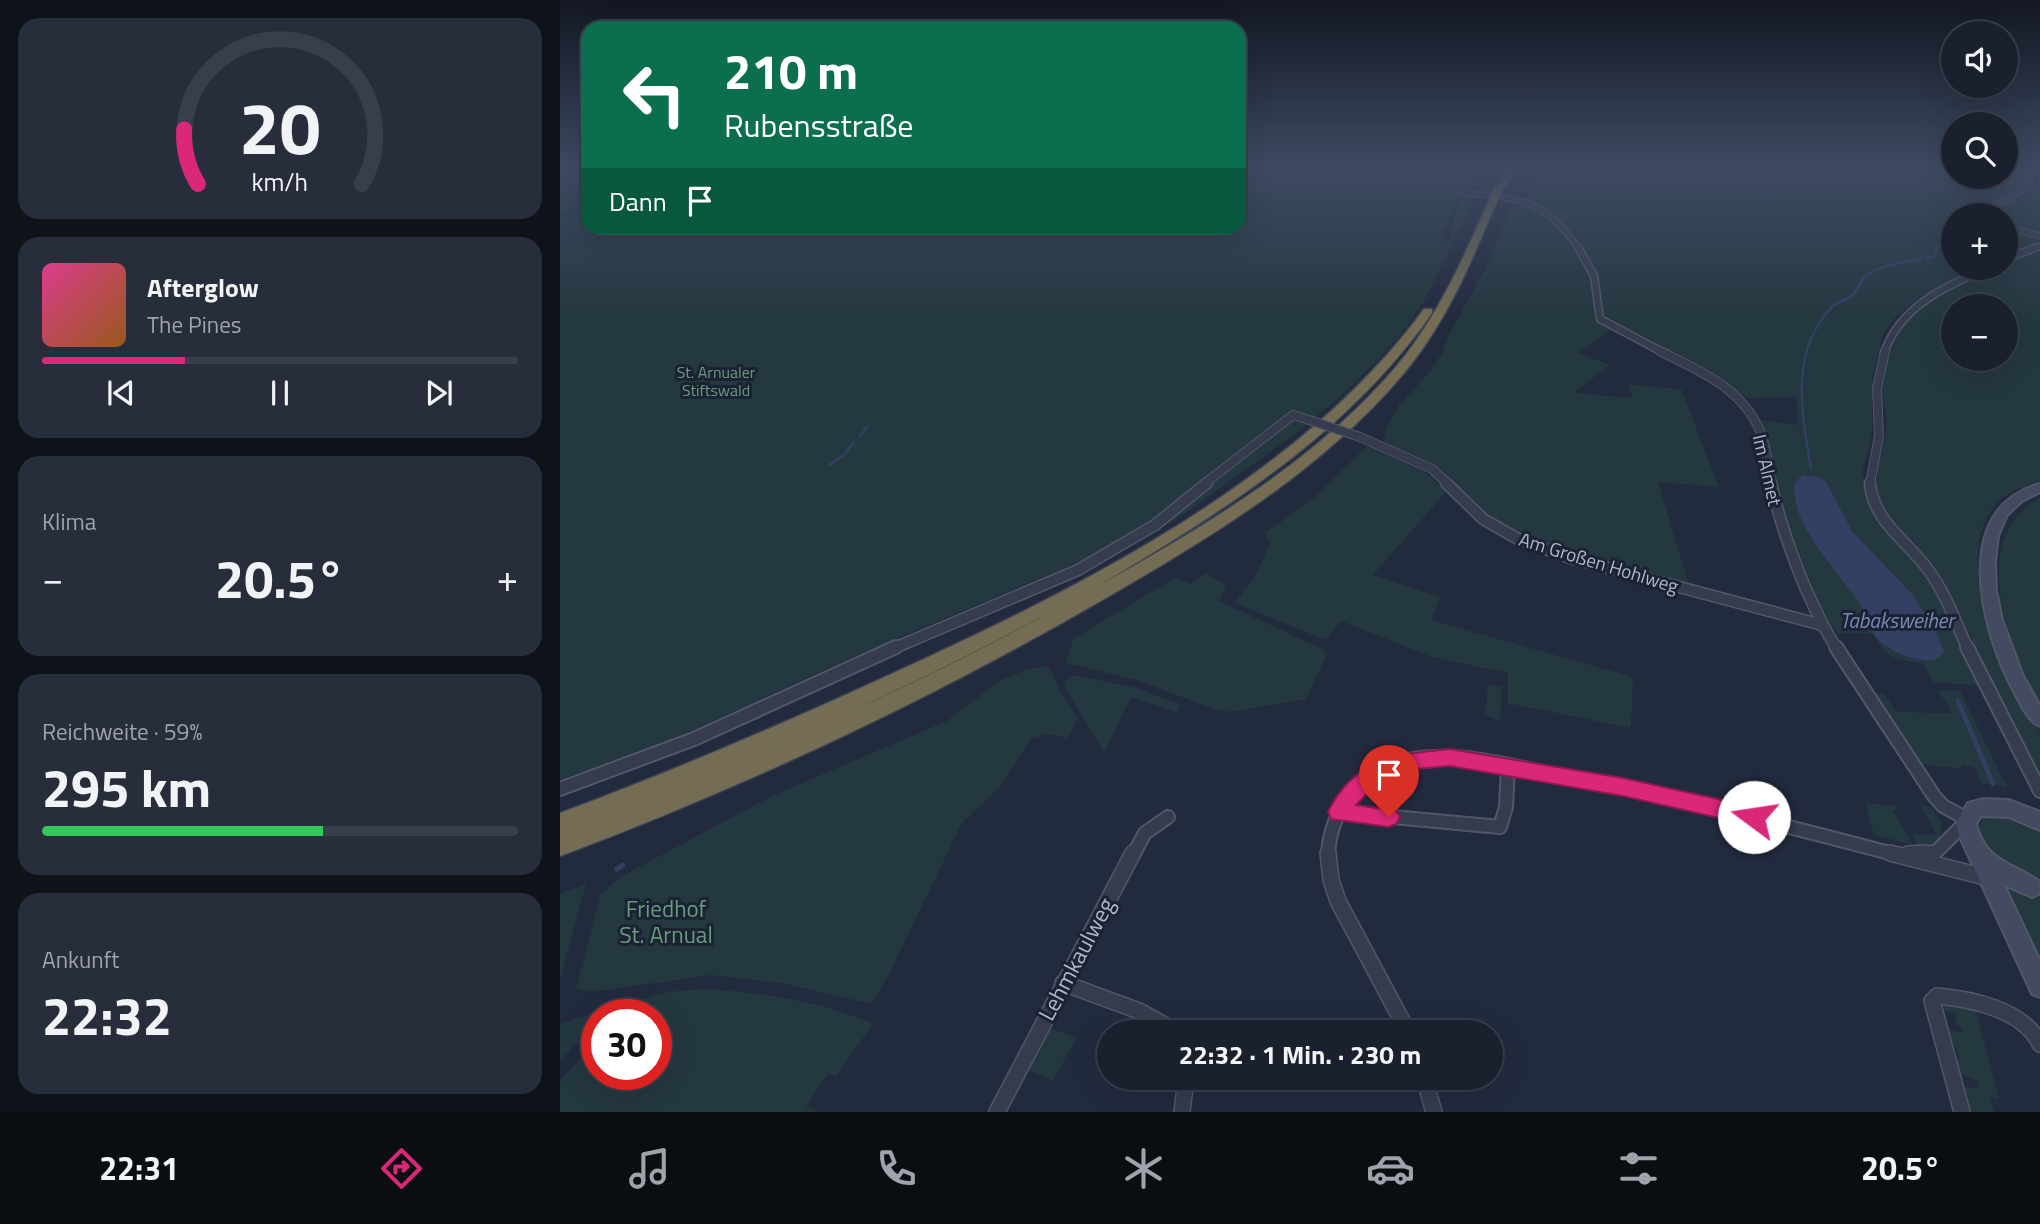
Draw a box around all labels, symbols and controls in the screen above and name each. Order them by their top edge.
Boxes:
map controls [1941,21,2018,371]
button: sound [1941,21,2018,98]
text: 210 m [724,33,858,108]
icon: left [609,49,700,140]
text: 20 [239,73,321,183]
text: Rubensstraße [724,101,913,149]
button: search [1941,112,2018,189]
text: km/h [252,163,308,201]
text: Dann [609,182,667,221]
icon: arrive [681,182,719,220]
button: + [1941,203,2018,280]
text: Afterglow [147,268,259,307]
button: − [1941,294,2018,371]
text: The Pines [147,307,241,342]
park label: St. Arnualer Stiftswald [677,360,756,402]
icon: previous [102,374,140,412]
icon: pause [261,374,299,412]
icon: next [420,374,458,412]
street label: Im Almet [1746,431,1790,509]
text: Klima [42,504,96,539]
street label: Am Großen Hohlweg [1516,524,1683,600]
text: 20.5° [215,539,345,618]
text: − [42,549,63,607]
text: + [497,549,518,607]
water label: Tabaksweiher [1840,604,1956,636]
text: Reichweite · 59% [42,714,202,749]
pin [1359,745,1419,817]
text: 295 km [42,748,211,827]
icon: arrive [1370,756,1408,794]
position arrow [1717,780,1791,854]
park label: Friedhof St. Arnual [619,891,713,952]
street label: Lehmkaulweg [1029,891,1123,1027]
text: Ankunft [42,942,119,977]
text: 22:32 [42,976,172,1055]
speed limit sign: 30 [581,999,672,1090]
text: 22:32 · 1 Min. · 230 m [1179,1035,1421,1074]
text: 22:31 [99,1144,179,1192]
icon: directions [377,1144,426,1193]
icon: music [625,1144,674,1193]
icon: phone [872,1144,921,1193]
icon: climate [1119,1144,1168,1193]
icon: car [1366,1144,1415,1193]
icon: filters [1614,1144,1663,1193]
text: 20.5° [1861,1144,1941,1192]

